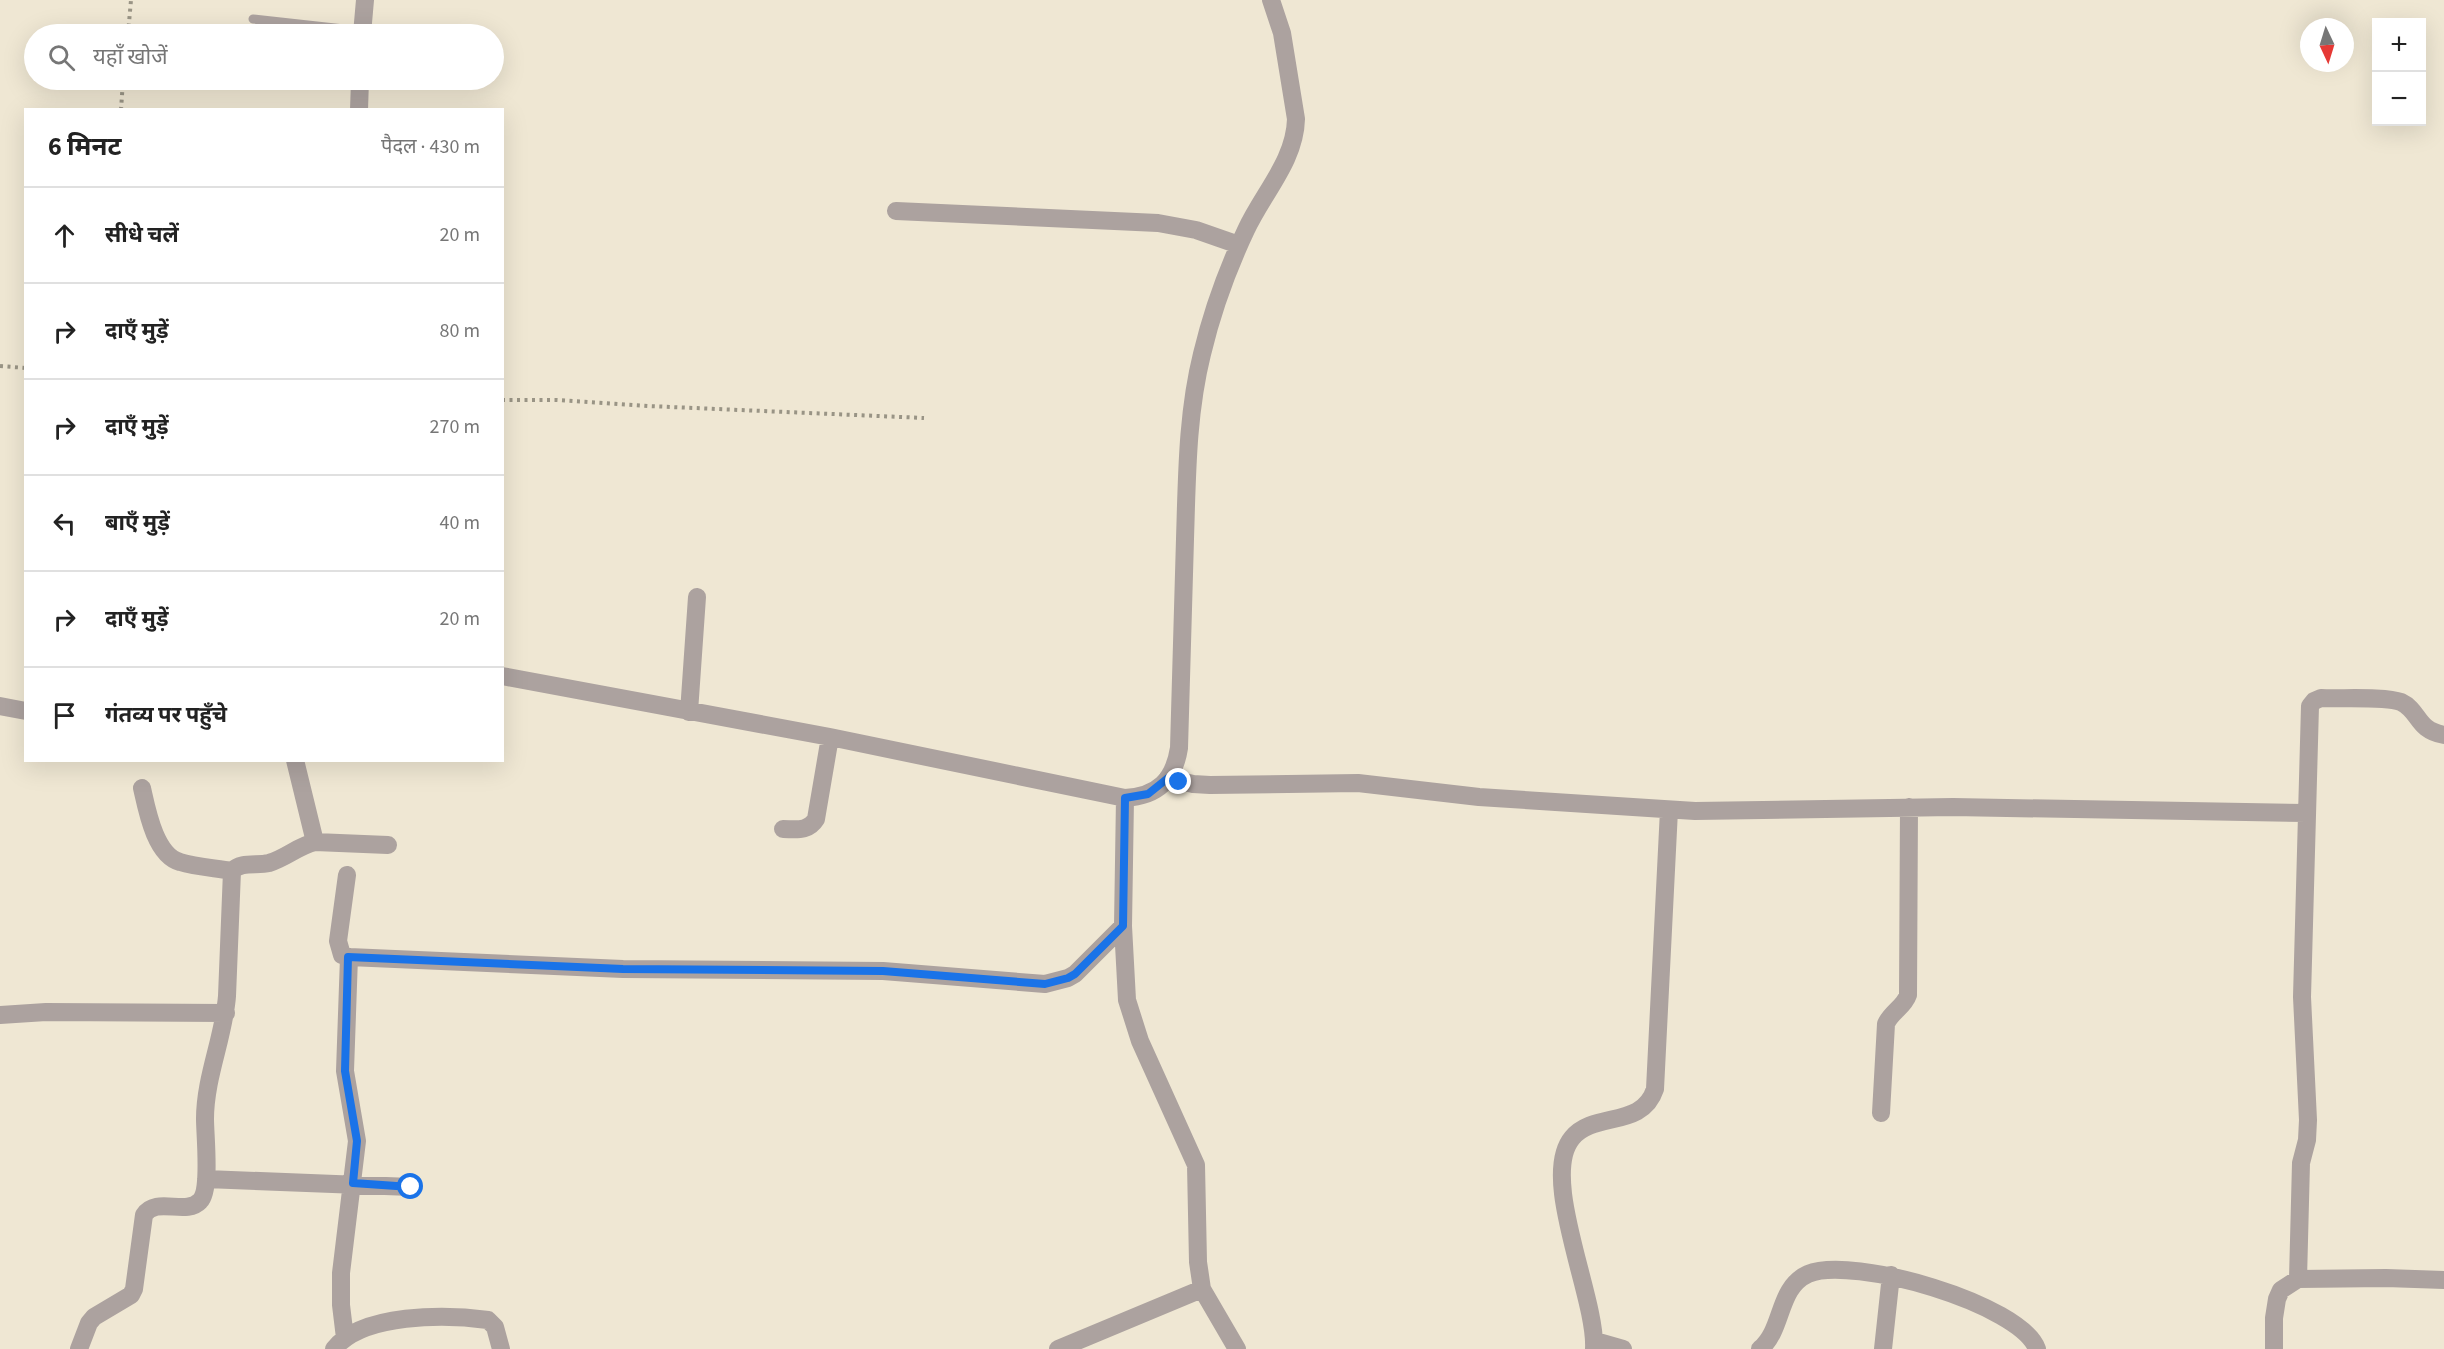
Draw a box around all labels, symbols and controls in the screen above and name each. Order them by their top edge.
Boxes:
north arrow [2300,18,2354,72]
map controls [2372,18,2426,126]
button: + [2372,18,2426,72]
search box [24,24,504,90]
icon: search [45,41,78,74]
text: यहाँ खोजें [93,41,168,73]
button: − [2372,72,2426,126]
text: 6 मिनट [48,128,122,165]
text: पैदल · 430 m [381,133,480,161]
icon: ahead [48,219,81,252]
text: सीधे चलें [105,219,179,251]
text: 20 m [440,221,480,249]
icon: right [48,315,81,348]
text: दाएँ मुड़ें [105,315,168,347]
text: 80 m [440,317,480,345]
icon: right [48,411,81,444]
text: दाएँ मुड़ें [105,411,168,443]
text: 270 m [430,413,480,441]
icon: left [48,507,81,540]
text: बाएँ मुड़ें [105,507,170,539]
text: 40 m [440,509,480,537]
icon: right [48,603,81,636]
text: दाएँ मुड़ें [105,603,168,635]
text: 20 m [440,605,480,633]
icon: arrive [48,699,81,732]
text: गंतव्य पर पहुँचे [105,699,227,731]
route end [1165,768,1191,794]
route start [397,1173,423,1199]

